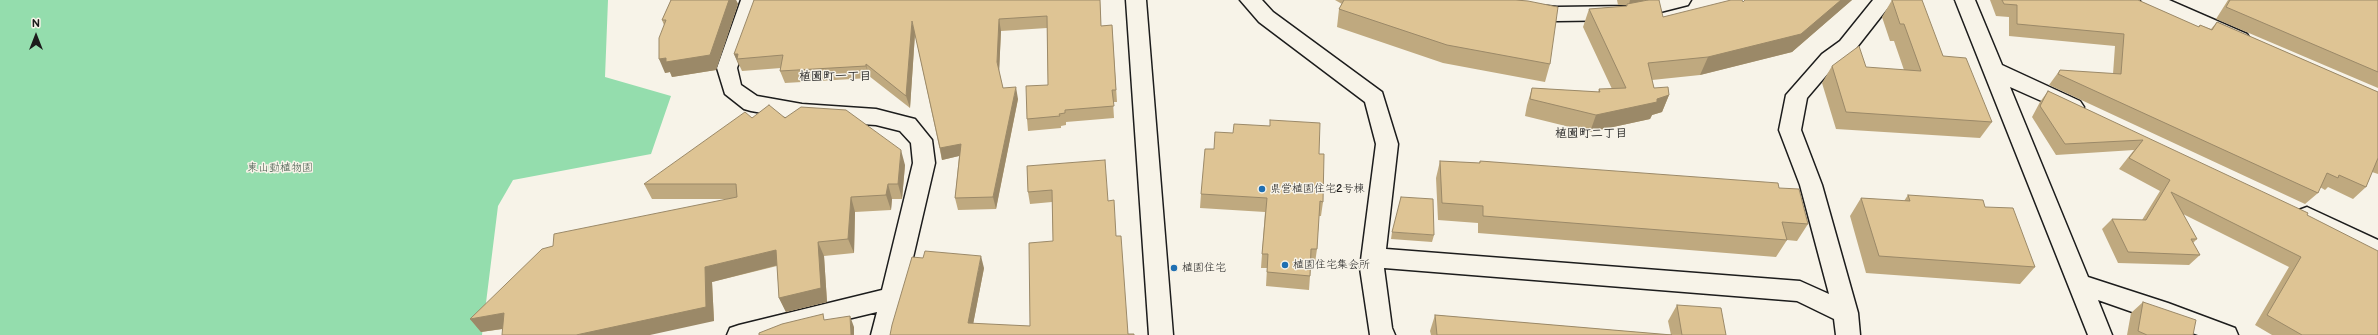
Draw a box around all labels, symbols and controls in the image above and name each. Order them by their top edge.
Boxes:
north arrow [16,16,56,56]
text: N [32,17,40,30]
district label: 植園町一丁目 [799,70,871,84]
district label: 植園町二丁目 [1555,127,1627,141]
park label: 東山動植物園 [247,161,313,175]
place label: 県営植園住宅2号棟 [1270,182,1364,196]
marker: 県営植園住宅2号棟 [1257,184,1267,194]
place label: 植園住宅集会所 [1293,258,1370,272]
marker: 植園住宅集会所 [1280,260,1290,270]
place label: 植園住宅 [1182,261,1226,275]
marker: 植園住宅 [1169,263,1179,273]

